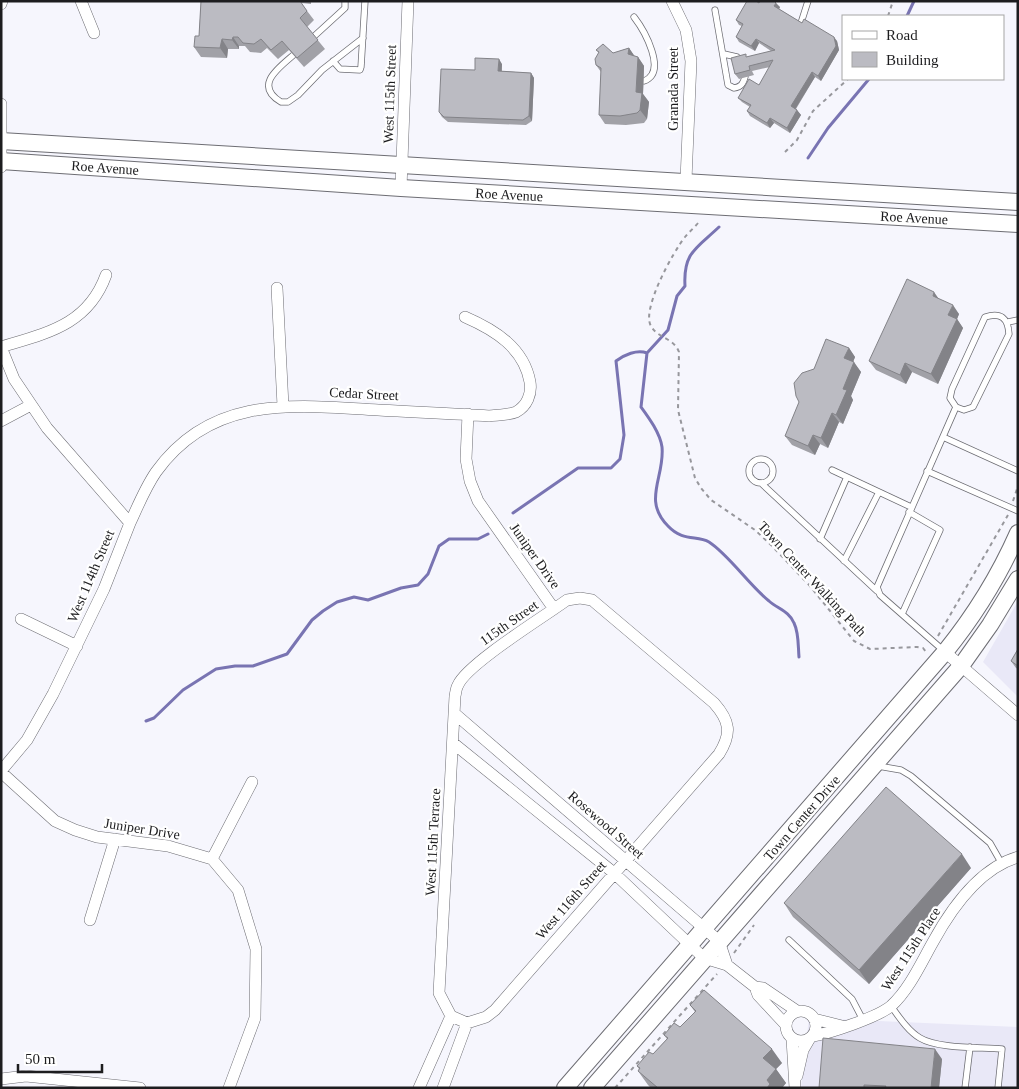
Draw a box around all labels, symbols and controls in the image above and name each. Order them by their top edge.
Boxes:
legend [842,15,1004,80]
text: Road [886,27,918,43]
street label: West 115th Street [381,44,399,144]
street label: Granada Street [666,47,681,131]
text: Building [886,52,939,68]
street label: Roe Avenue [71,158,139,178]
street label: Roe Avenue [475,186,543,204]
street label: Roe Avenue [880,209,948,227]
street label: Cedar Street [329,385,399,403]
street label: Town Center Walking Path [755,519,869,639]
street label: Juniper Drive [507,520,563,592]
street label: West 114th Street [65,528,117,624]
street label: 115th Street [477,597,541,649]
street label: Town Center Drive [761,772,843,864]
street label: West 115th Terrace [423,788,443,896]
street label: Rosewood Street [565,788,647,862]
street label: Juniper Drive [103,816,181,842]
street label: West 116th Street [533,858,609,942]
street label: West 115th Place [878,905,944,993]
scale bar [18,1042,101,1074]
text: 50 m [25,1051,56,1067]

